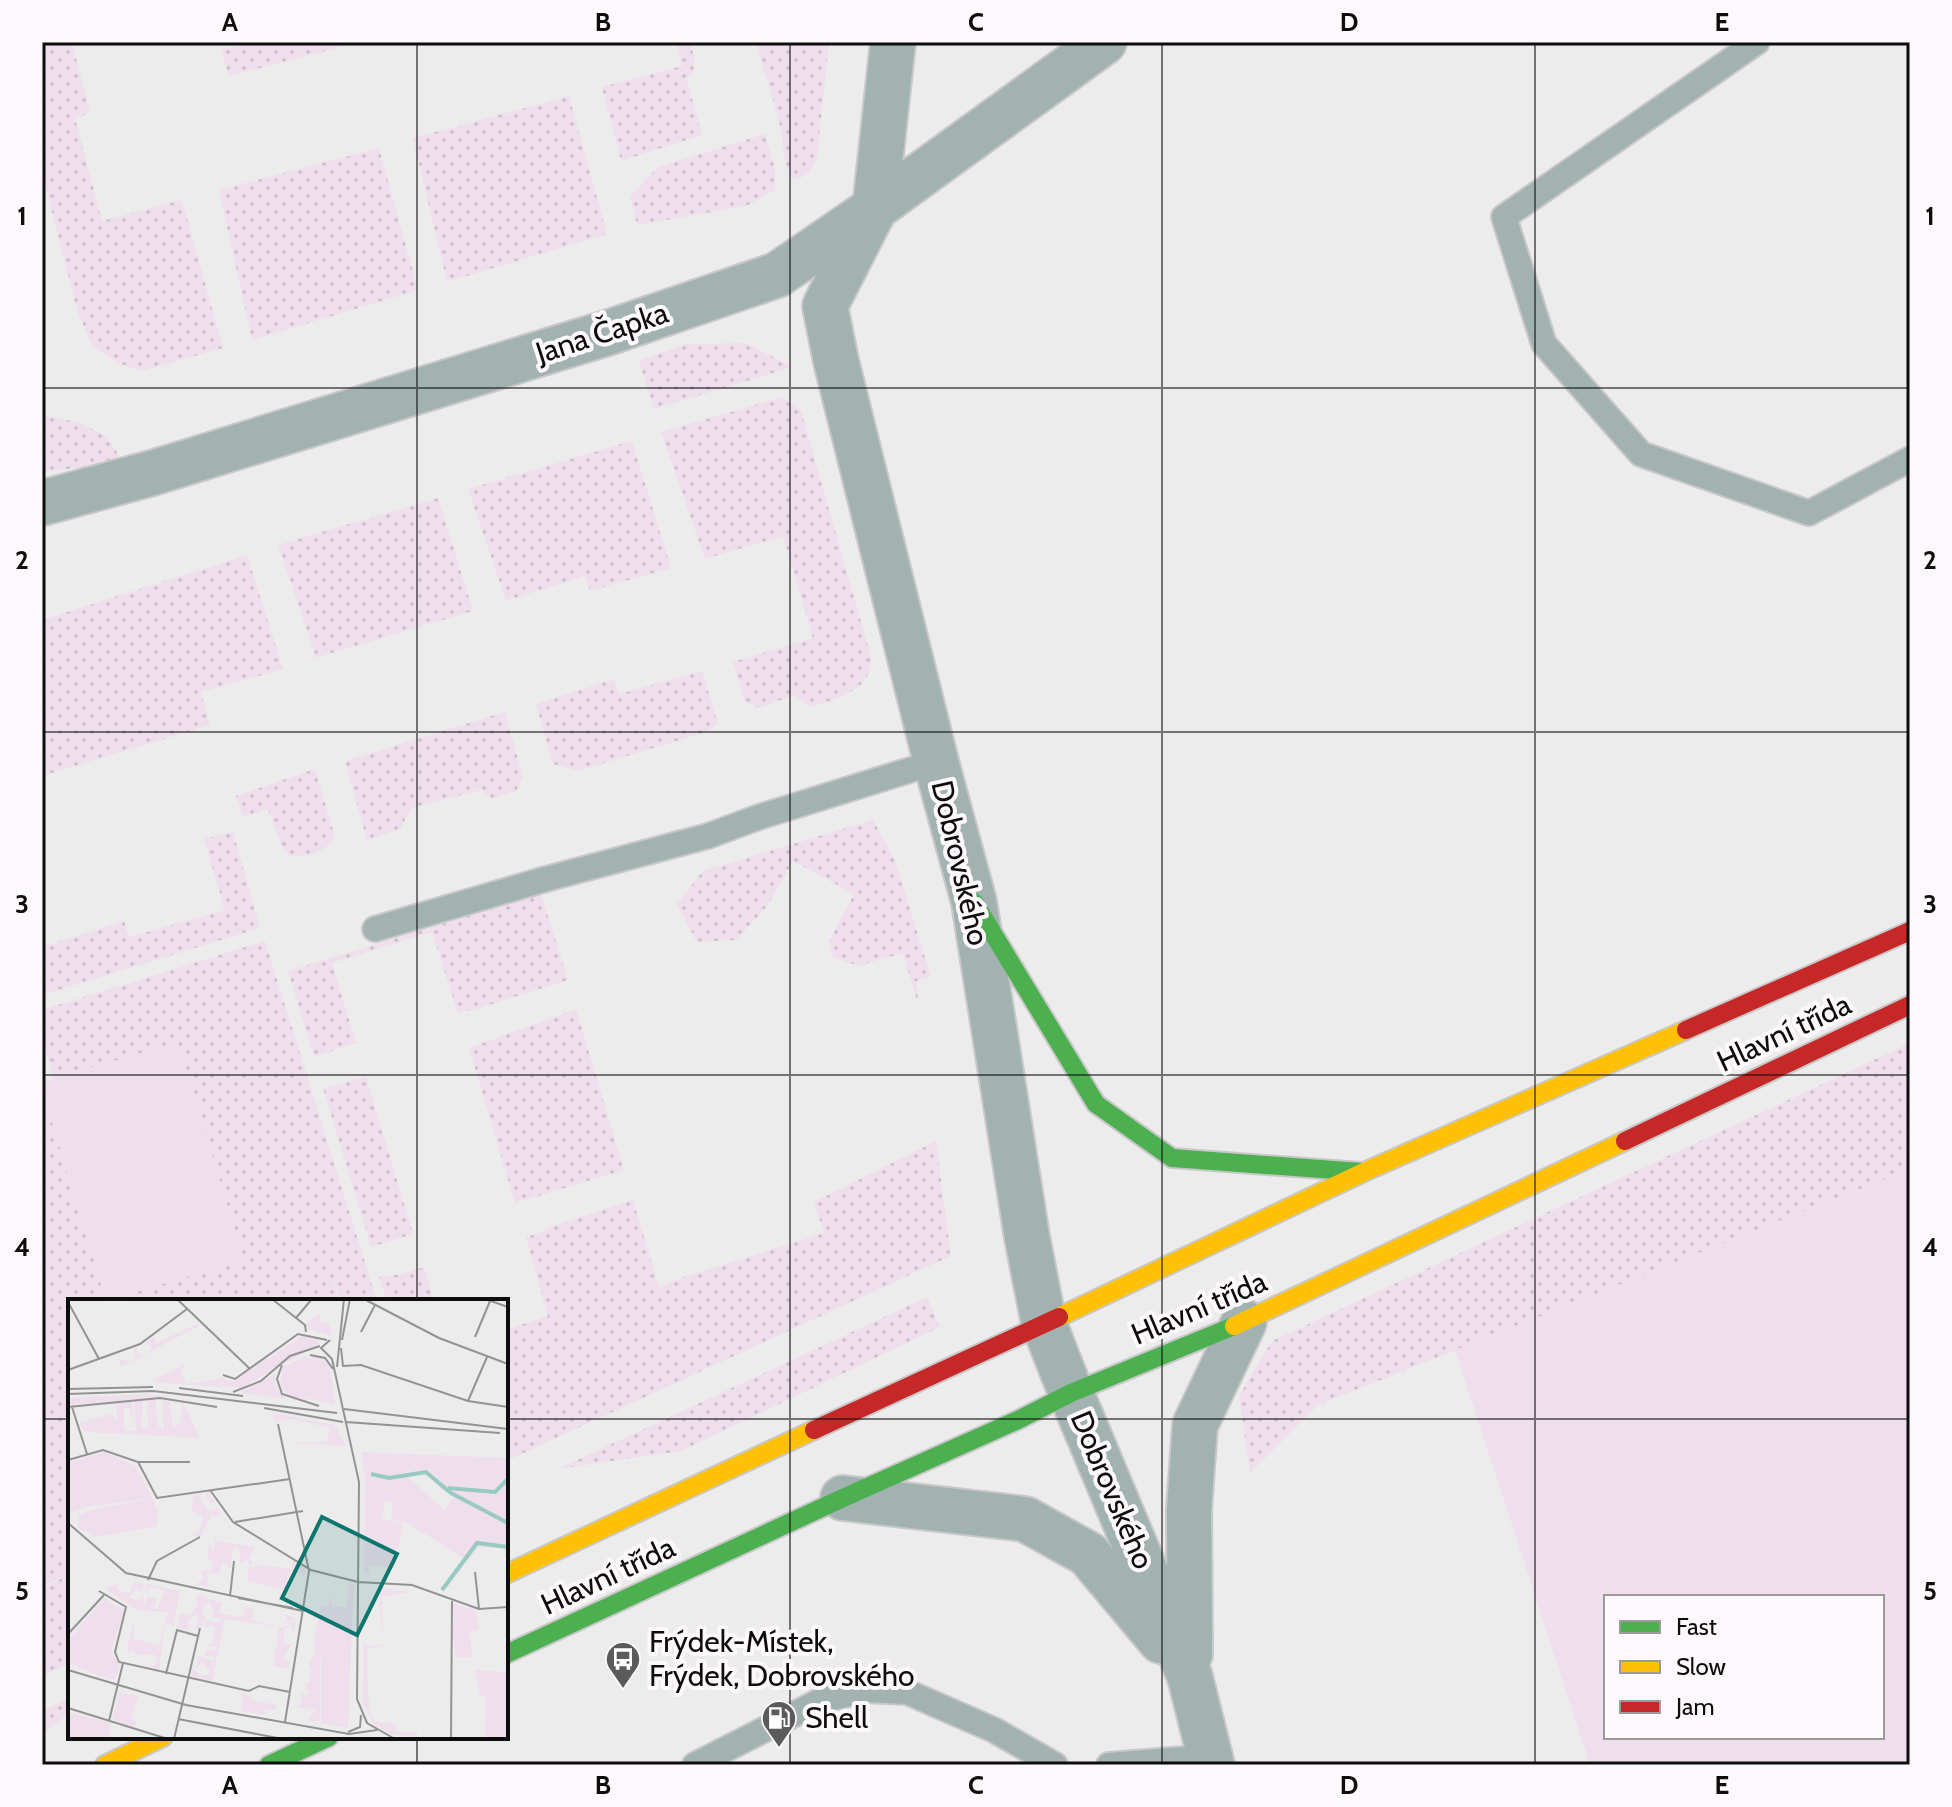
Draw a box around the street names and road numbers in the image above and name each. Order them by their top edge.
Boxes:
street label: Jana Čapka [530,294,673,372]
street label: Dobrovského [924,777,997,949]
street label: Hlavní třída [1711,985,1857,1080]
street label: Hlavní třída [1126,1262,1273,1353]
street label: Dobrovského [1063,1405,1162,1574]
street label: Hlavní třída [535,1528,681,1623]

